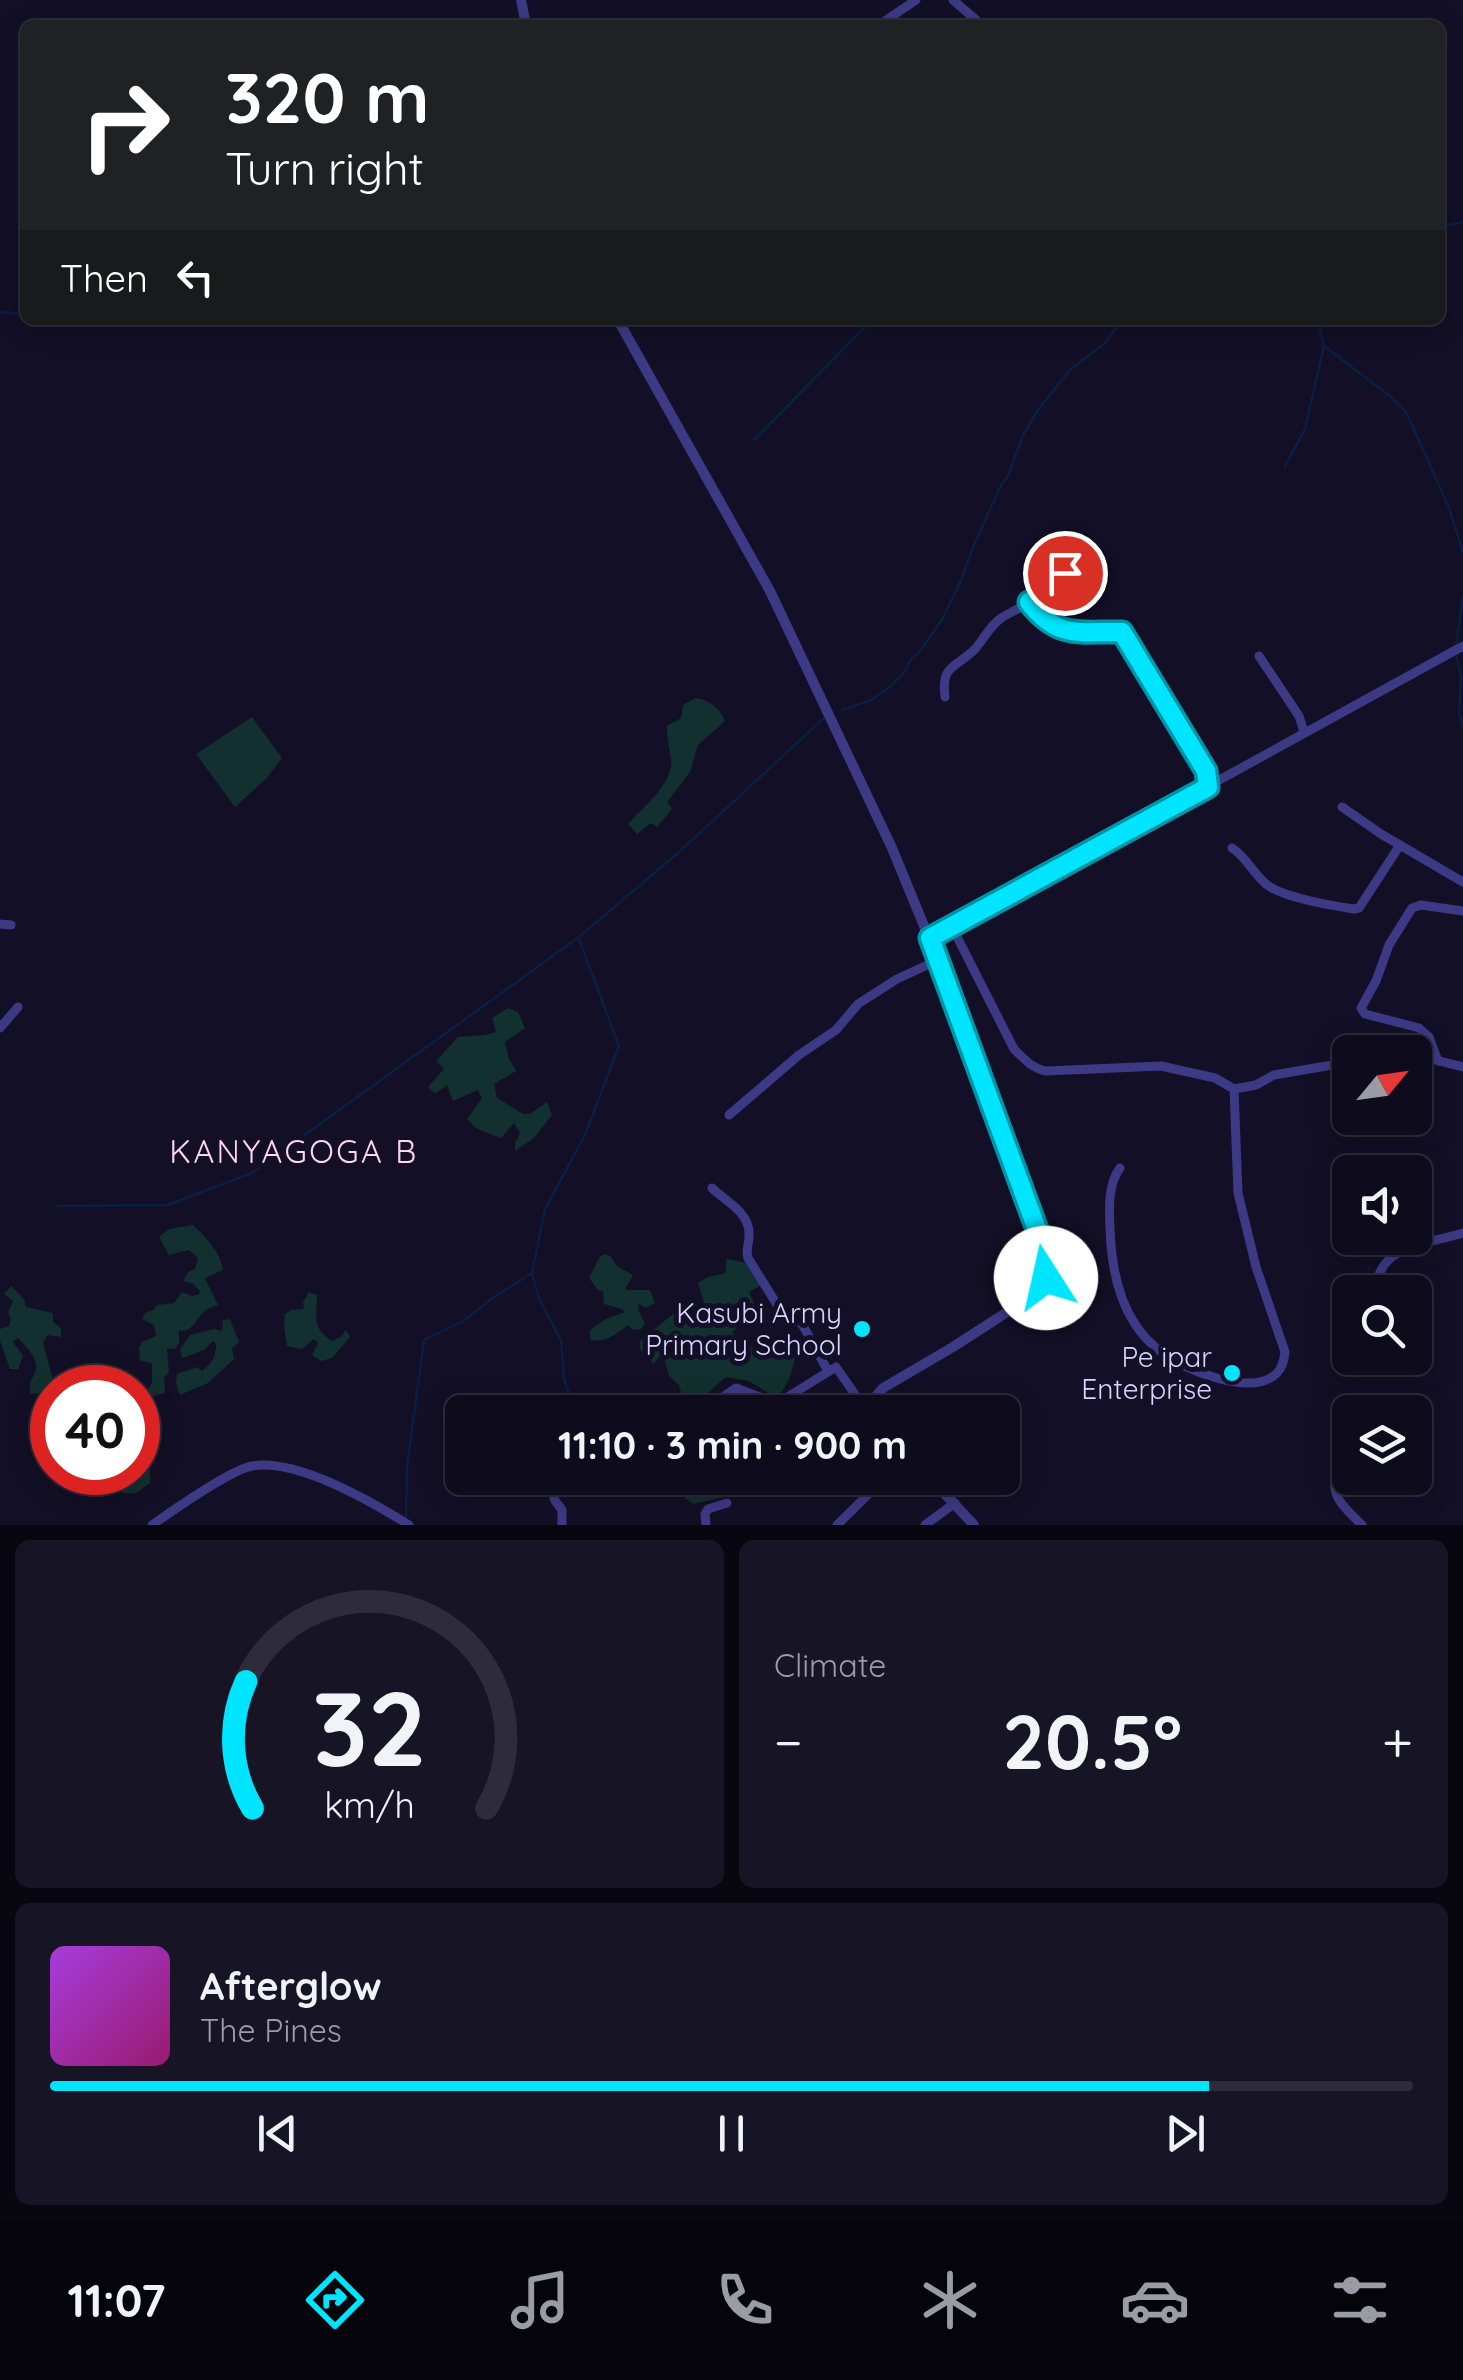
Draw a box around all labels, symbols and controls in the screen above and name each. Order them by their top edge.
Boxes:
text: 320 m [225,53,430,141]
icon: right [60,60,190,190]
text: Turn right [225,140,424,196]
icon: left [168,250,223,305]
text: Then [60,254,148,302]
pin [1023,531,1108,616]
icon: arrive [1038,546,1093,601]
north arrow [1332,1035,1432,1135]
map controls [1332,1035,1432,1495]
district label: KANYAGOGA B [169,1131,419,1171]
button: sound [1332,1155,1432,1255]
position arrow [994,1226,1098,1330]
button: search [1332,1275,1432,1375]
place label: Kasubi Army Primary School [645,1295,842,1362]
marker: Kasubi Army Primary School [851,1318,873,1340]
place label: Pe ipar Enterprise [1081,1339,1212,1406]
marker: Pe ipar Enterprise [1221,1362,1243,1384]
speed limit sign: 40 [30,1365,160,1495]
button: layers [1332,1395,1432,1495]
text: 11:10 · 3 min · 900 m [558,1421,907,1469]
text: Climate [774,1645,886,1685]
text: 32 [312,1662,427,1792]
text: 20.5° [1002,1694,1182,1788]
text: − [774,1707,803,1776]
text: + [1382,1707,1413,1776]
text: km/h [324,1782,415,1827]
text: Afterglow [200,1962,382,2010]
text: The Pines [200,2010,342,2050]
icon: previous [250,2106,305,2161]
icon: pause [704,2106,759,2161]
icon: next [1158,2106,1213,2161]
icon: directions [300,2265,370,2335]
icon: music [505,2265,575,2335]
icon: phone [710,2265,780,2335]
icon: climate [915,2265,985,2335]
icon: car [1120,2265,1190,2335]
icon: filters [1325,2265,1395,2335]
text: 11:07 [68,2272,165,2328]

